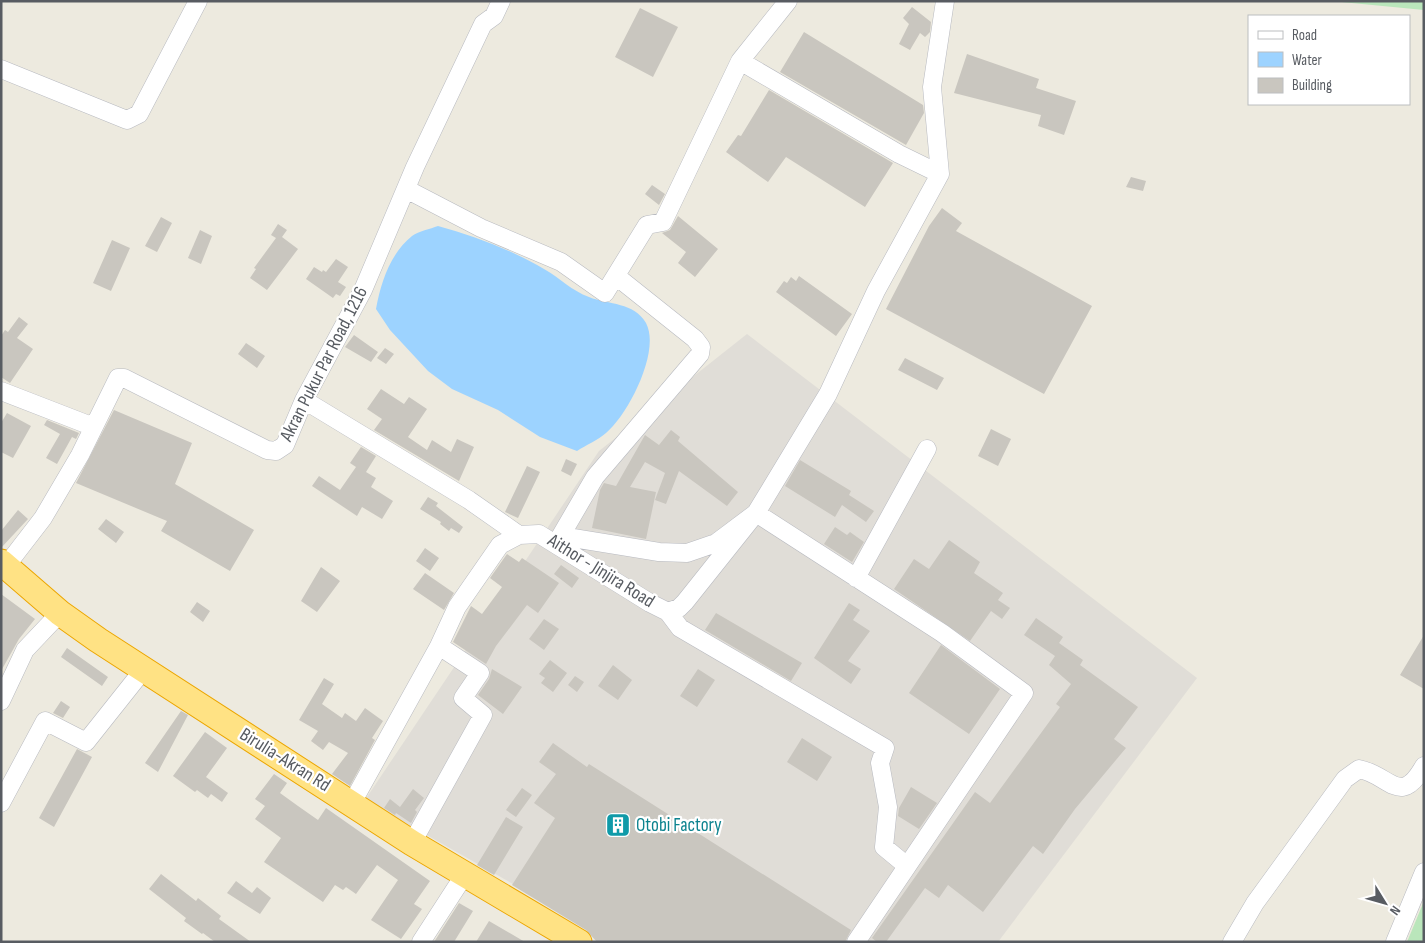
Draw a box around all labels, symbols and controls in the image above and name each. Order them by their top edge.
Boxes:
legend [1248,15,1410,105]
text: Road [1292,26,1317,45]
text: Water [1292,51,1323,70]
text: Building [1292,76,1332,95]
street label: Akran Pukur Par Road, 1216 [275,283,373,446]
street label: Aithor - Jinjira Road [542,528,659,613]
street label: Birulia-Akran Rd [235,723,335,797]
building icon: Otobi Factory [605,812,631,838]
place label: Otobi Factory [636,814,722,837]
north arrow [1360,878,1410,928]
text: N [1386,902,1404,919]

